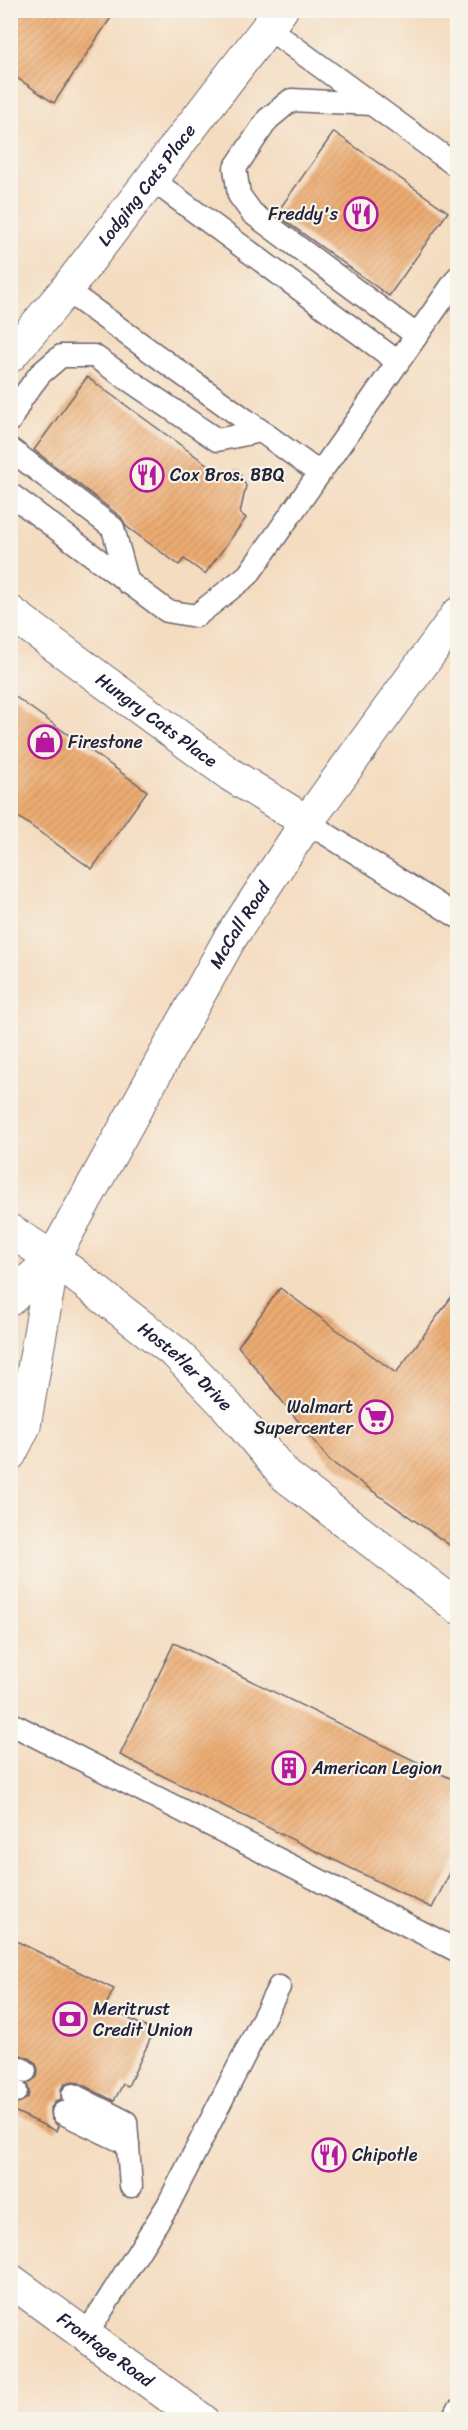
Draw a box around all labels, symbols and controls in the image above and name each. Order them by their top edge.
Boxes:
street label: Lodging Cats Place [89,117,204,253]
restaurant icon: Freddy's [343,196,379,232]
place label: Freddy's [268,198,339,230]
restaurant icon: Cox Bros. BBQ [129,457,165,493]
place label: Cox Bros. BBQ [170,459,285,491]
street label: Hungry Cats Place [89,664,225,776]
shop icon: Firestone [27,724,63,760]
place label: Firestone [68,726,143,758]
street label: McCall Road [200,874,280,974]
street label: Hostetler Drive [131,1313,241,1419]
place label: Walmart Supercenter [254,1391,355,1444]
supermarket icon: Walmart Supercenter [358,1399,394,1435]
building icon: American Legion [271,1750,307,1786]
place label: American Legion [311,1752,442,1784]
place label: Meritrust Credit Union [93,1993,193,2046]
bank icon: Meritrust Credit Union [52,2001,88,2037]
restaurant icon: Chipotle [311,2137,347,2173]
place label: Chipotle [352,2139,418,2171]
street label: Frontage Road [50,2303,162,2397]

